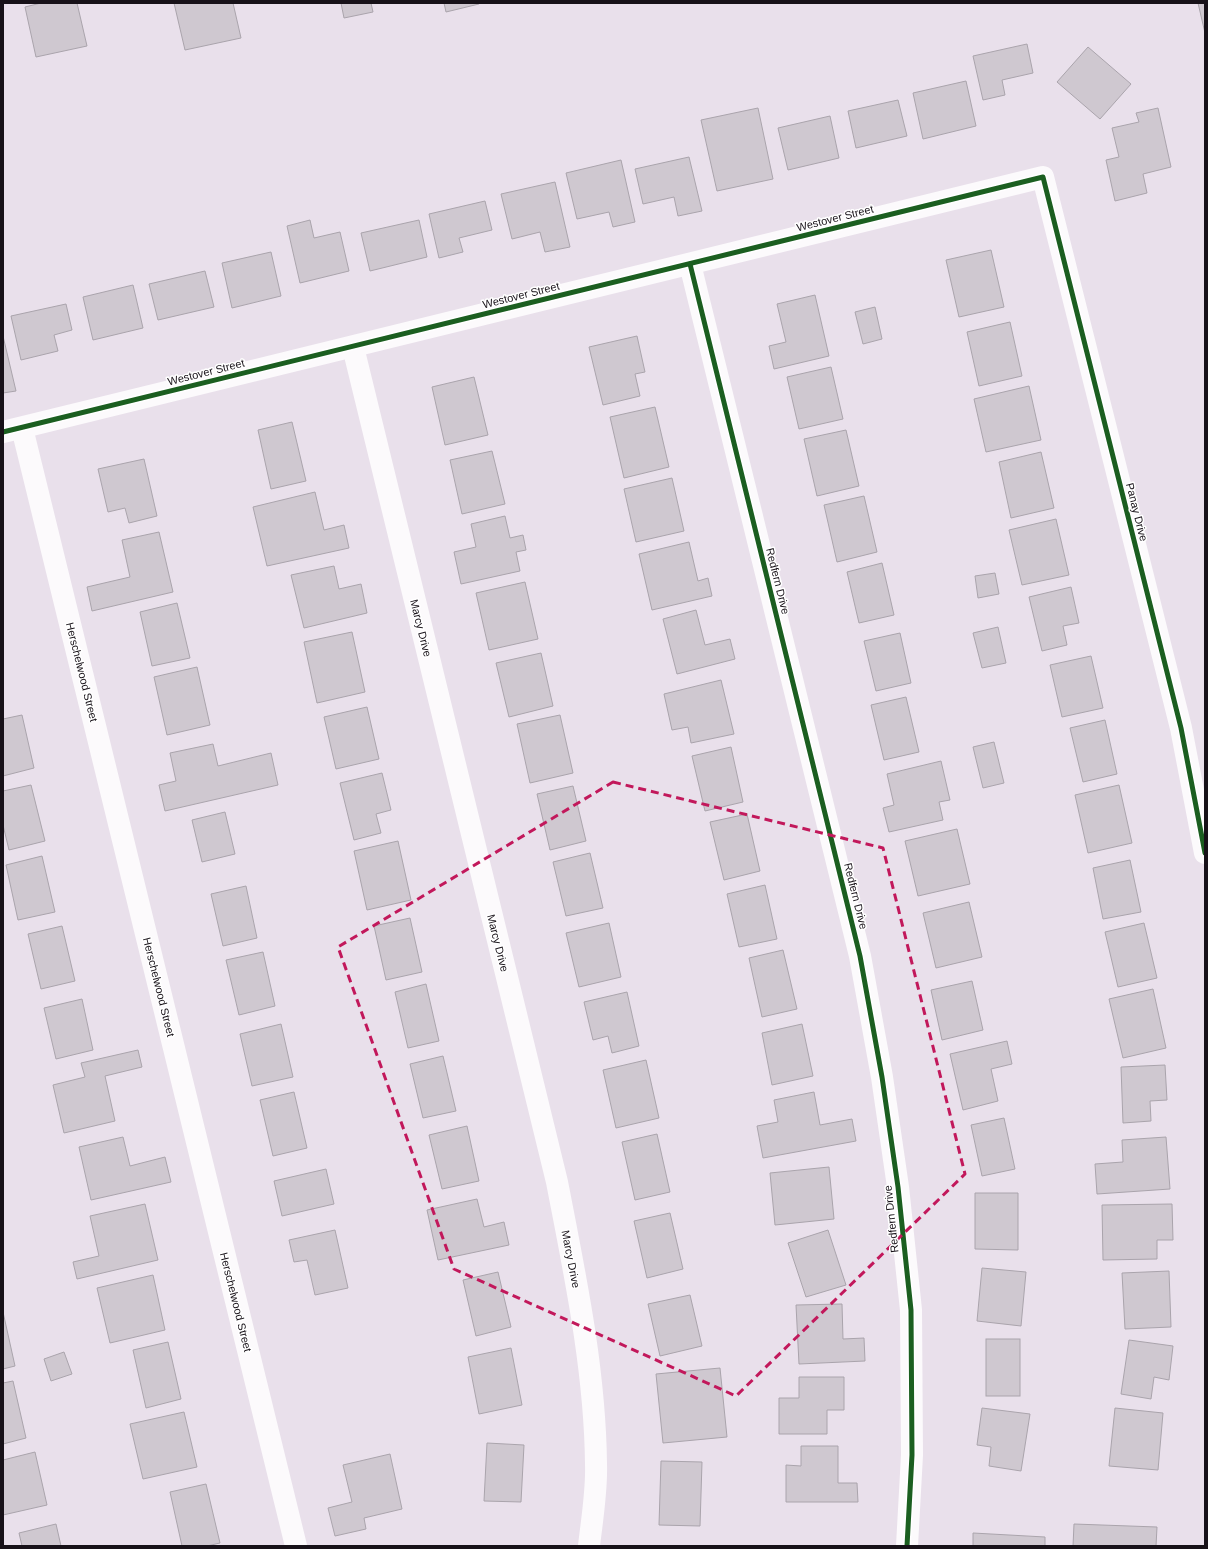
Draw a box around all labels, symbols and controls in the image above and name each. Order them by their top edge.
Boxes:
street label: Westover Street [795,203,875,233]
street label: Westover Street [481,280,561,310]
street label: Westover Street [166,357,246,387]
street label: Panay Drive [1124,481,1150,543]
street label: Redfern Drive [764,547,792,615]
street label: Marcy Drive [408,598,434,658]
street label: Herschelwood Street [64,621,100,723]
street label: Redfern Drive [842,862,870,930]
street label: Marcy Drive [485,913,511,973]
street label: Herschelwood Street [141,936,177,1038]
street label: Redfern Drive [881,1185,901,1253]
street label: Marcy Drive [560,1229,582,1289]
street label: Herschelwood Street [218,1251,254,1353]

